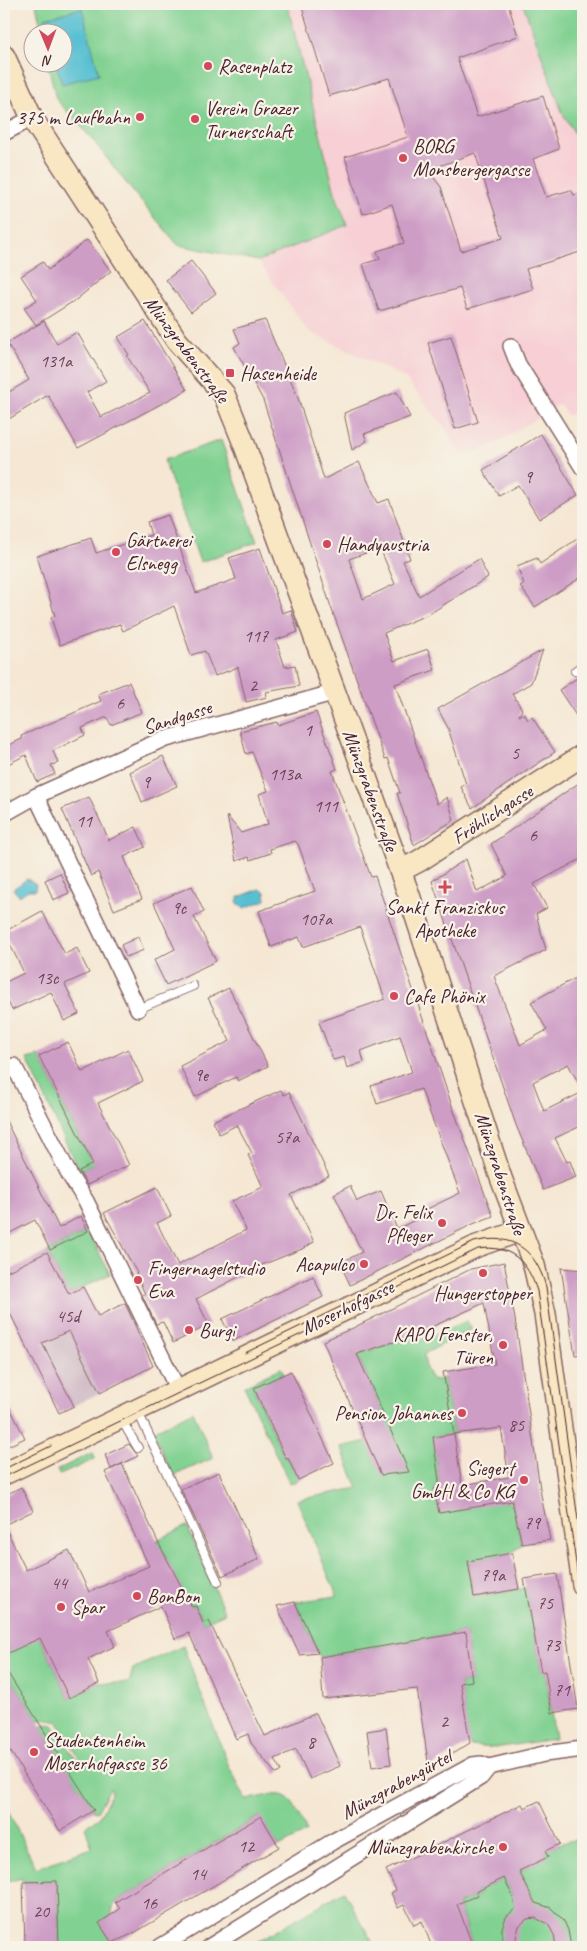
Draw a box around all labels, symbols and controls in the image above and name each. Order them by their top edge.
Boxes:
north arrow [22,22,72,72]
text: N [41,52,53,69]
place label: Rasenplatz [218,54,293,79]
marker: Rasenplatz [202,60,214,72]
place label: Verein Grazer Turnerschaft [205,96,299,144]
place label: 375 m Laufbahn [16,105,131,130]
marker: 375 m Laufbahn [134,111,146,123]
marker: Verein Grazer Turnerschaft [189,113,201,125]
place label: BORG Monsbergergasse [413,134,531,182]
marker: BORG Monsbergergasse [397,152,409,164]
street label: Münzgrabenstraße [138,291,236,409]
house number: 131a [40,350,73,372]
place label: Hasenheide [240,361,317,386]
marker: Hasenheide [224,367,236,379]
house number: 9 [524,466,534,488]
place label: Gärtnerei Elsnegg [126,528,193,576]
place label: Handyaustria [337,532,430,557]
marker: Handyaustria [321,538,333,550]
marker: Gärtnerei Elsnegg [110,546,122,558]
house number: 117 [244,625,269,647]
house number: 2 [249,674,259,696]
house number: 6 [116,692,125,714]
street label: Sandgasse [140,694,216,740]
house number: 1 [304,719,313,741]
street label: Münzgrabenstraße [337,726,405,856]
house number: 5 [511,742,520,764]
house number: 113a [269,763,302,785]
house number: 9 [142,771,152,793]
street label: Fröhlichgasse [447,778,539,850]
house number: 111 [314,795,339,817]
house number: 11 [76,810,93,832]
house number: 6 [529,824,538,846]
marker: Sankt Franziskus Apotheke [439,881,451,893]
place label: Sankt Franziskus Apotheke [386,895,506,943]
house number: 9c [172,897,188,919]
house number: 107a [300,908,333,930]
house number: 13c [36,967,60,989]
place label: Cafe Phönix [404,984,487,1009]
marker: Cafe Phönix [388,990,400,1002]
house number: 9e [194,1064,209,1086]
street label: Münzgrabenstraße [469,1109,533,1239]
house number: 57a [275,1126,300,1148]
place label: Dr. Felix Pfleger [375,1200,434,1248]
marker: Dr. Felix Pfleger [436,1217,448,1229]
place label: Acapulco [296,1252,355,1277]
place label: Fingernagelstudio Eva [148,1256,265,1304]
marker: Acapulco [358,1258,370,1270]
marker: Hungerstopper [477,1267,489,1279]
marker: Fingernagelstudio Eva [132,1274,144,1286]
street label: Moserhofgasse [297,1274,399,1341]
place label: Hungerstopper [434,1281,534,1306]
house number: 45d [56,1305,83,1327]
place label: Burgi [199,1318,237,1343]
place label: KAPO Fenster, Türen [393,1322,494,1370]
marker: Burgi [183,1324,195,1336]
marker: KAPO Fenster, Türen [497,1339,509,1351]
place label: Pension Johannes [335,1401,454,1426]
marker: Pension Johannes [456,1407,468,1419]
house number: 85 [508,1414,525,1436]
place label: Siegert GmbH & Co KG [411,1456,517,1504]
marker: Siegert GmbH & Co KG [518,1474,530,1486]
house number: 79 [524,1512,542,1534]
house number: 79a [481,1564,506,1586]
house number: 44 [51,1572,69,1594]
place label: BonBon [147,1584,201,1609]
marker: BonBon [131,1590,143,1602]
house number: 75 [537,1592,554,1614]
place label: Spar [71,1595,106,1620]
marker: Spar [55,1601,67,1613]
house number: 73 [544,1634,562,1656]
house number: 71 [554,1679,571,1701]
house number: 2 [440,1710,450,1732]
place label: Studentenheim Moserhofgasse 36 [44,1728,168,1776]
house number: 8 [307,1731,317,1753]
street label: Münzgrabengürtel [337,1742,459,1825]
marker: Studentenheim Moserhofgasse 36 [28,1746,40,1758]
house number: 12 [238,1835,256,1857]
place label: Münzgrabenkirche [367,1835,494,1860]
marker: Münzgrabenkirche [497,1841,509,1853]
house number: 14 [190,1863,208,1885]
house number: 16 [141,1892,158,1914]
house number: 20 [33,1900,51,1922]

